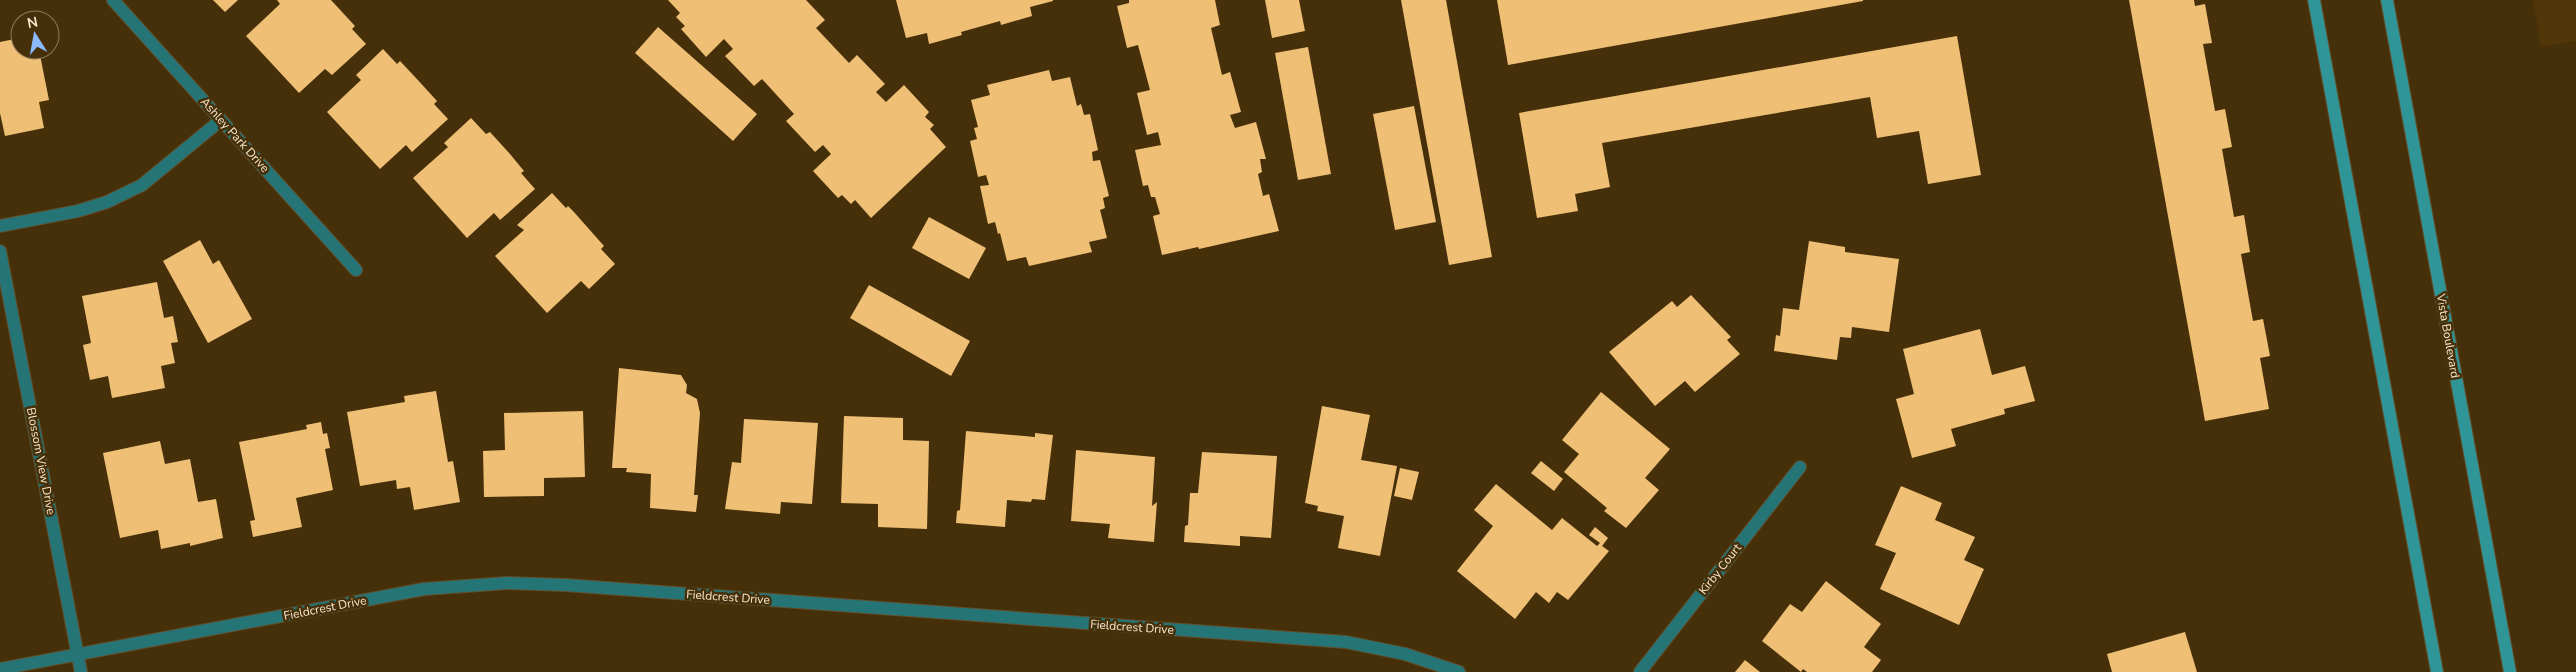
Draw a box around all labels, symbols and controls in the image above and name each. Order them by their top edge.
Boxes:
north arrow [10,10,60,60]
text: N [26,12,40,33]
street label: Ashley Park Drive [197,94,273,176]
street label: Vista Boulevard [2433,292,2463,379]
street label: Blossom View Drive [23,406,59,516]
street label: Kirby Court [1695,540,1745,598]
street label: Fieldcrest Drive [686,586,770,608]
street label: Fieldcrest Drive [282,592,368,624]
street label: Fieldcrest Drive [1090,616,1174,638]

